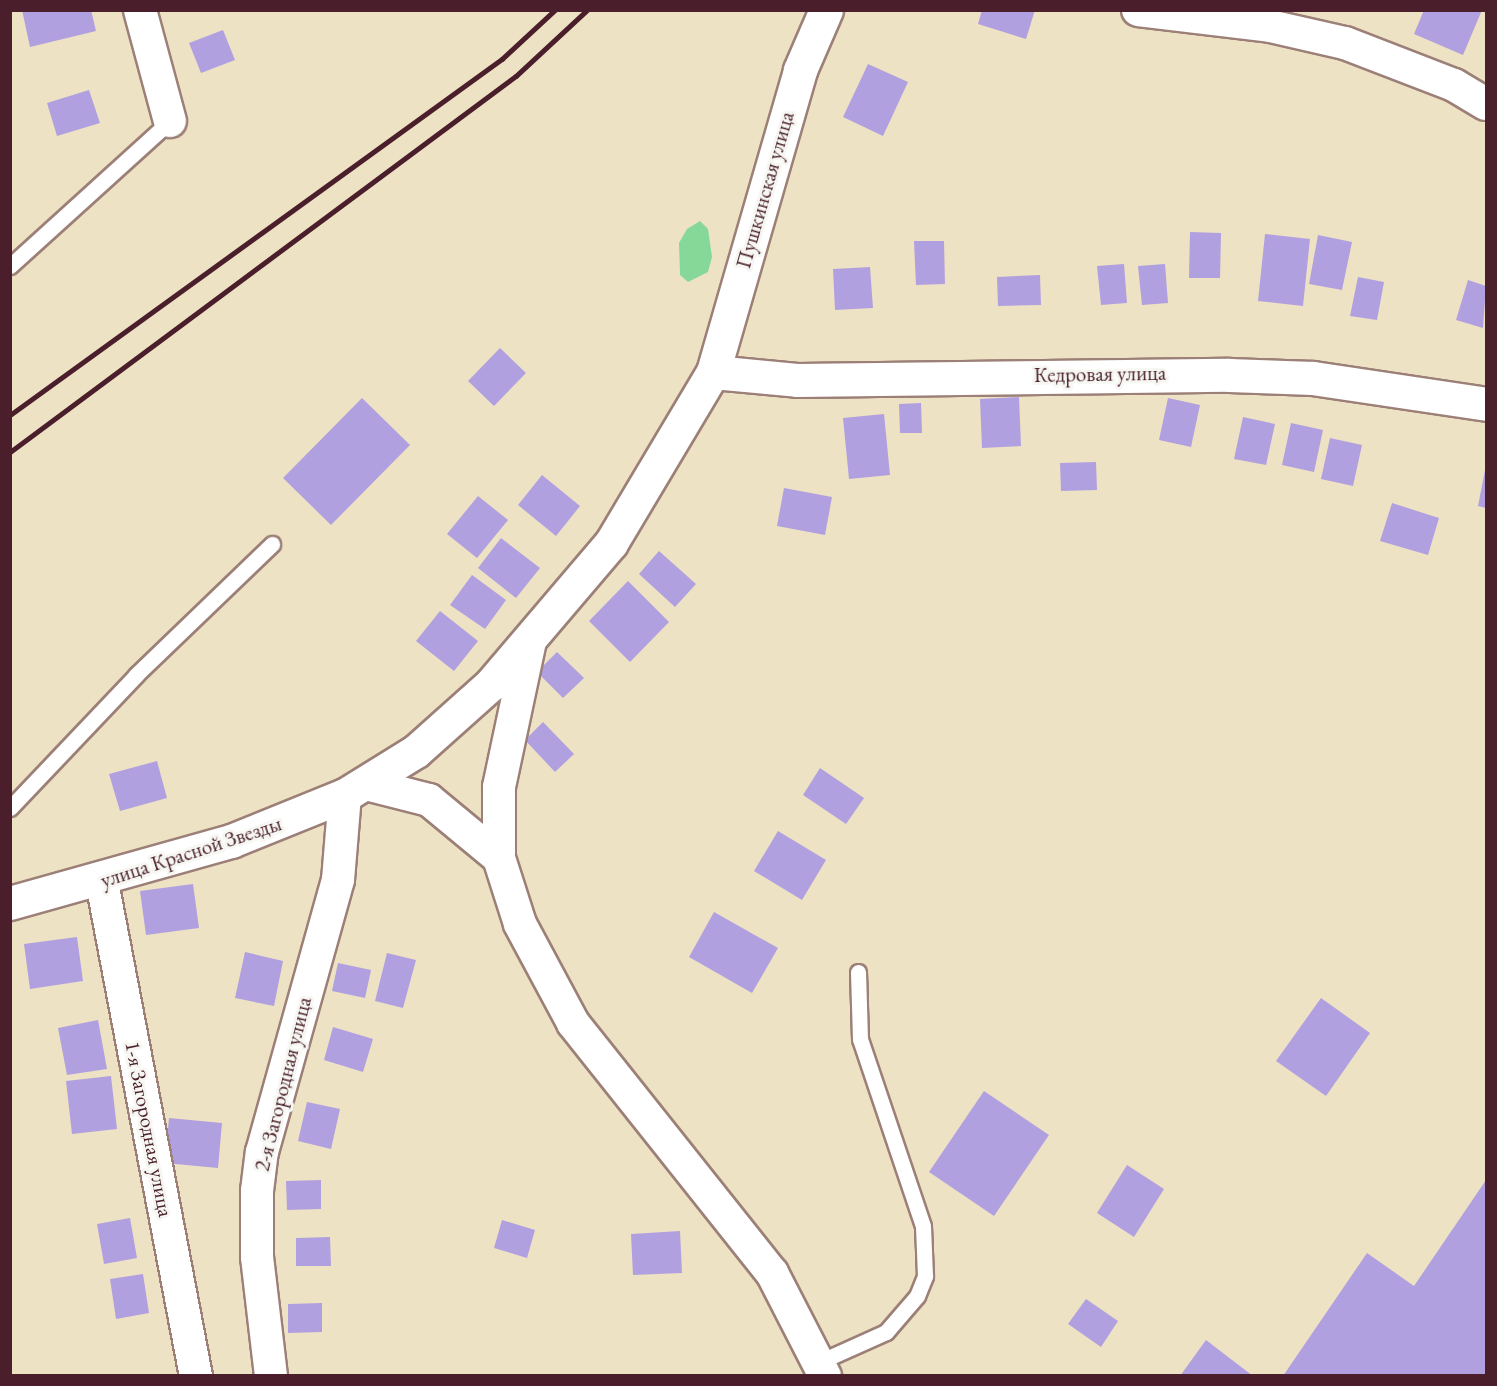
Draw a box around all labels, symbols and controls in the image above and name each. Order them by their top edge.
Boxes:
street label: Пушкинская улица [731,109,799,271]
street label: Кедровая улица [1034,360,1166,388]
street label: улица Красной Звезды [97,811,285,893]
street label: 2-я Загородная улица [249,994,317,1174]
street label: 1-я Загородная улица [120,1039,178,1219]

